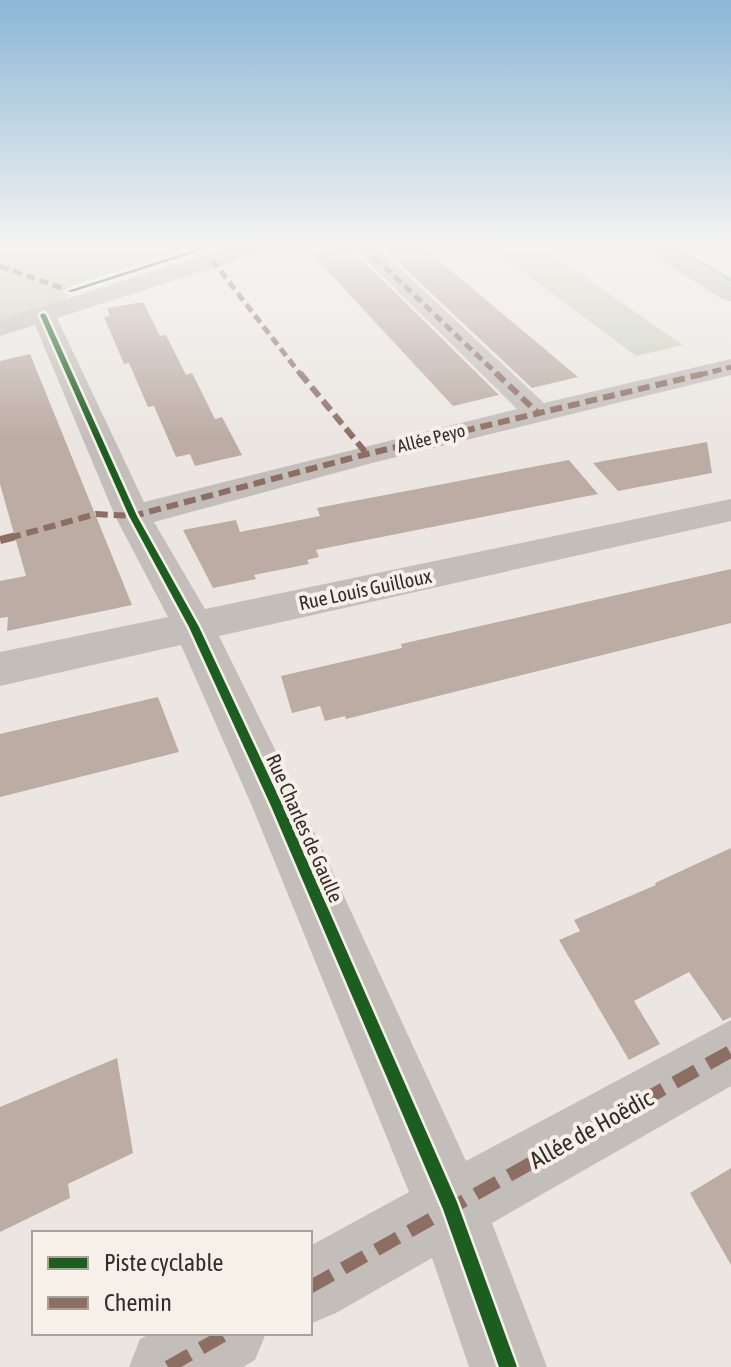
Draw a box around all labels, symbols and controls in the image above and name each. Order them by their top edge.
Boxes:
street label: Allée Peyo [395,419,467,457]
street label: Rue Louis Guilloux [297,564,433,614]
street label: Rue Charles de Gaulle [262,750,348,906]
street label: Allée de Hoëdic [525,1084,657,1174]
legend [32,1231,312,1335]
text: Piste cyclable [104,1249,223,1276]
text: Chemin [104,1289,172,1316]

